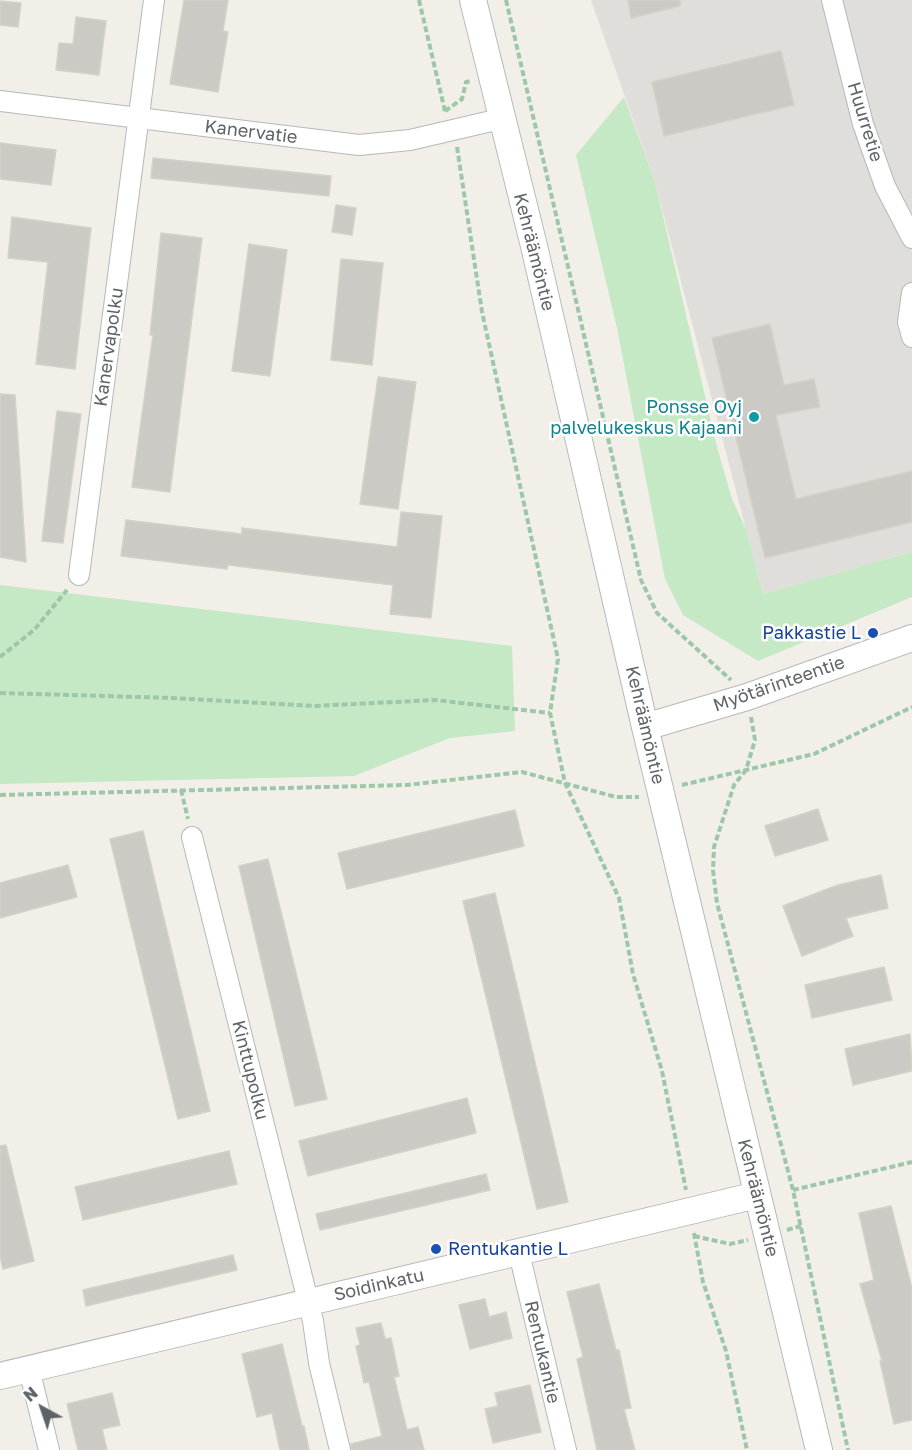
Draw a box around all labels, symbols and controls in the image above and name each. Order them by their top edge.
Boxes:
street label: Huurretie [843,80,887,164]
street label: Kanervatie [203,116,299,148]
street label: Kehräämöntie [509,191,559,313]
street label: Kanervapolku [90,286,128,408]
place label: Ponsse Oyj palvelukeskus Kajaani [550,396,742,438]
marker: Ponsse Oyj palvelukeskus Kajaani [747,410,761,424]
place label: Pakkastie L [762,622,861,644]
marker: Pakkastie L [866,626,880,640]
street label: Myötärinteentie [710,651,848,717]
street label: Kehräämöntie [621,664,669,786]
street label: Kinttupolku [227,1018,273,1122]
street label: Kehräämöntie [733,1137,783,1259]
place label: Rentukantie L [448,1238,568,1260]
marker: Rentukantie L [429,1242,443,1256]
street label: Soidinkatu [332,1264,426,1306]
street label: Rentukantie [520,1298,564,1406]
north arrow [12,1378,72,1438]
text: N [19,1383,42,1406]

